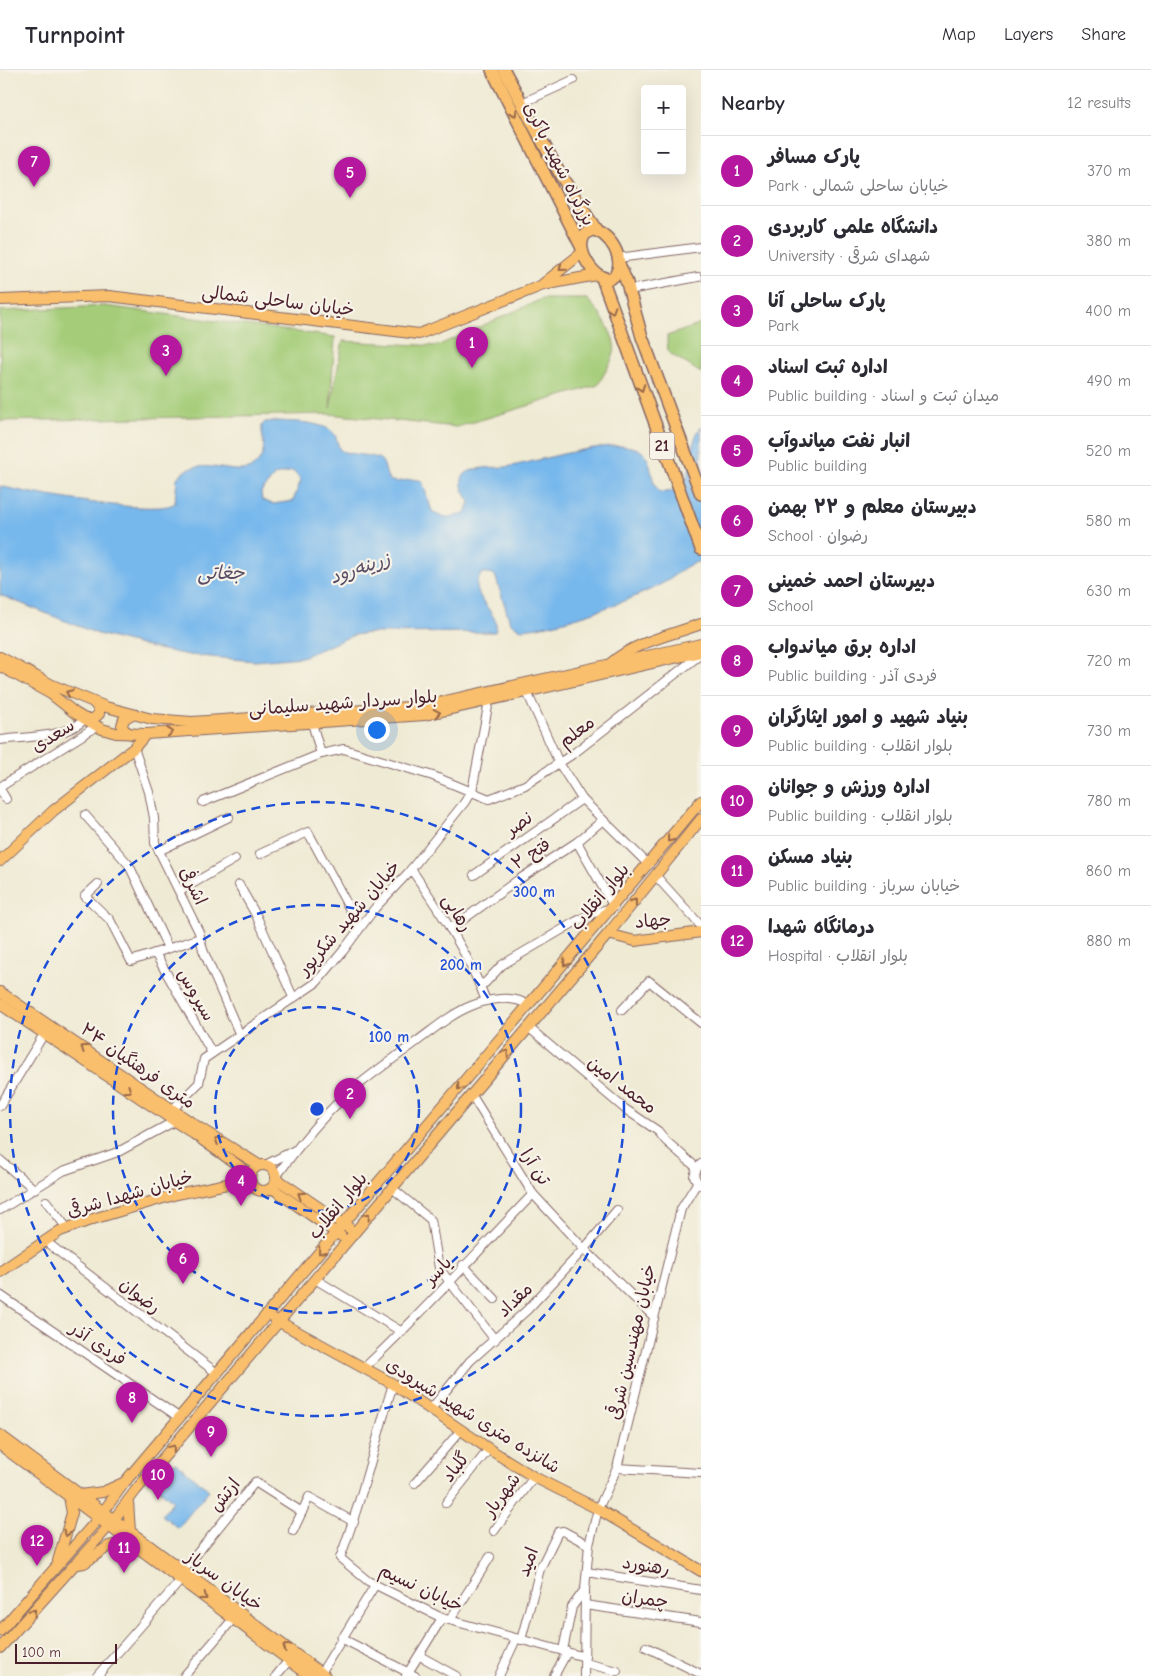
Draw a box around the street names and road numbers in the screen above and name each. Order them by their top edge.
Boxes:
street label: بزرگراه شهید باکری [519,99,599,229]
street label: خیابان ساحلی شمالی [201,281,355,321]
road number: 21 [650,432,674,460]
street label: بلوار سردار شهید سلیمانی [248,686,438,720]
street label: معلم [555,712,601,755]
street label: سعدی [28,715,78,757]
street label: نصر [500,807,537,842]
street label: فتح ۲ [508,834,555,875]
street label: خیابان شهید شکرپور [292,856,405,982]
street label: بلوار انقلاب [566,859,634,935]
street label: اشرفی [175,863,213,908]
street label: رهایی [438,890,476,936]
street label: جهاد [634,909,672,933]
street label: سیروس [173,965,219,1025]
street label: ۲۴ متری فرهنگیان [77,1019,199,1113]
street label: محمد امین [583,1052,661,1118]
street label: تن آرا [516,1145,555,1190]
street label: خیابان شهدا شرقی [64,1164,195,1222]
street label: بلوار انقلاب [304,1168,372,1244]
street label: یاسر [418,1252,456,1291]
street label: خیابان مهندسین شرقی [602,1262,660,1422]
street label: رضوان [115,1273,165,1319]
street label: مقداد [493,1278,537,1322]
street label: فردی آذر [64,1316,130,1370]
street label: شانزده متری شهید شیرودی [382,1354,564,1478]
street label: گلباد [438,1448,474,1486]
street label: شهریار [478,1469,525,1522]
street label: ارتش [205,1474,245,1516]
street label: امید [513,1544,543,1580]
street label: خیابان سرباز [180,1545,266,1616]
street label: رهنورد [621,1552,671,1580]
street label: خیابان نسیم [375,1560,466,1619]
street label: چمران [620,1585,670,1614]

